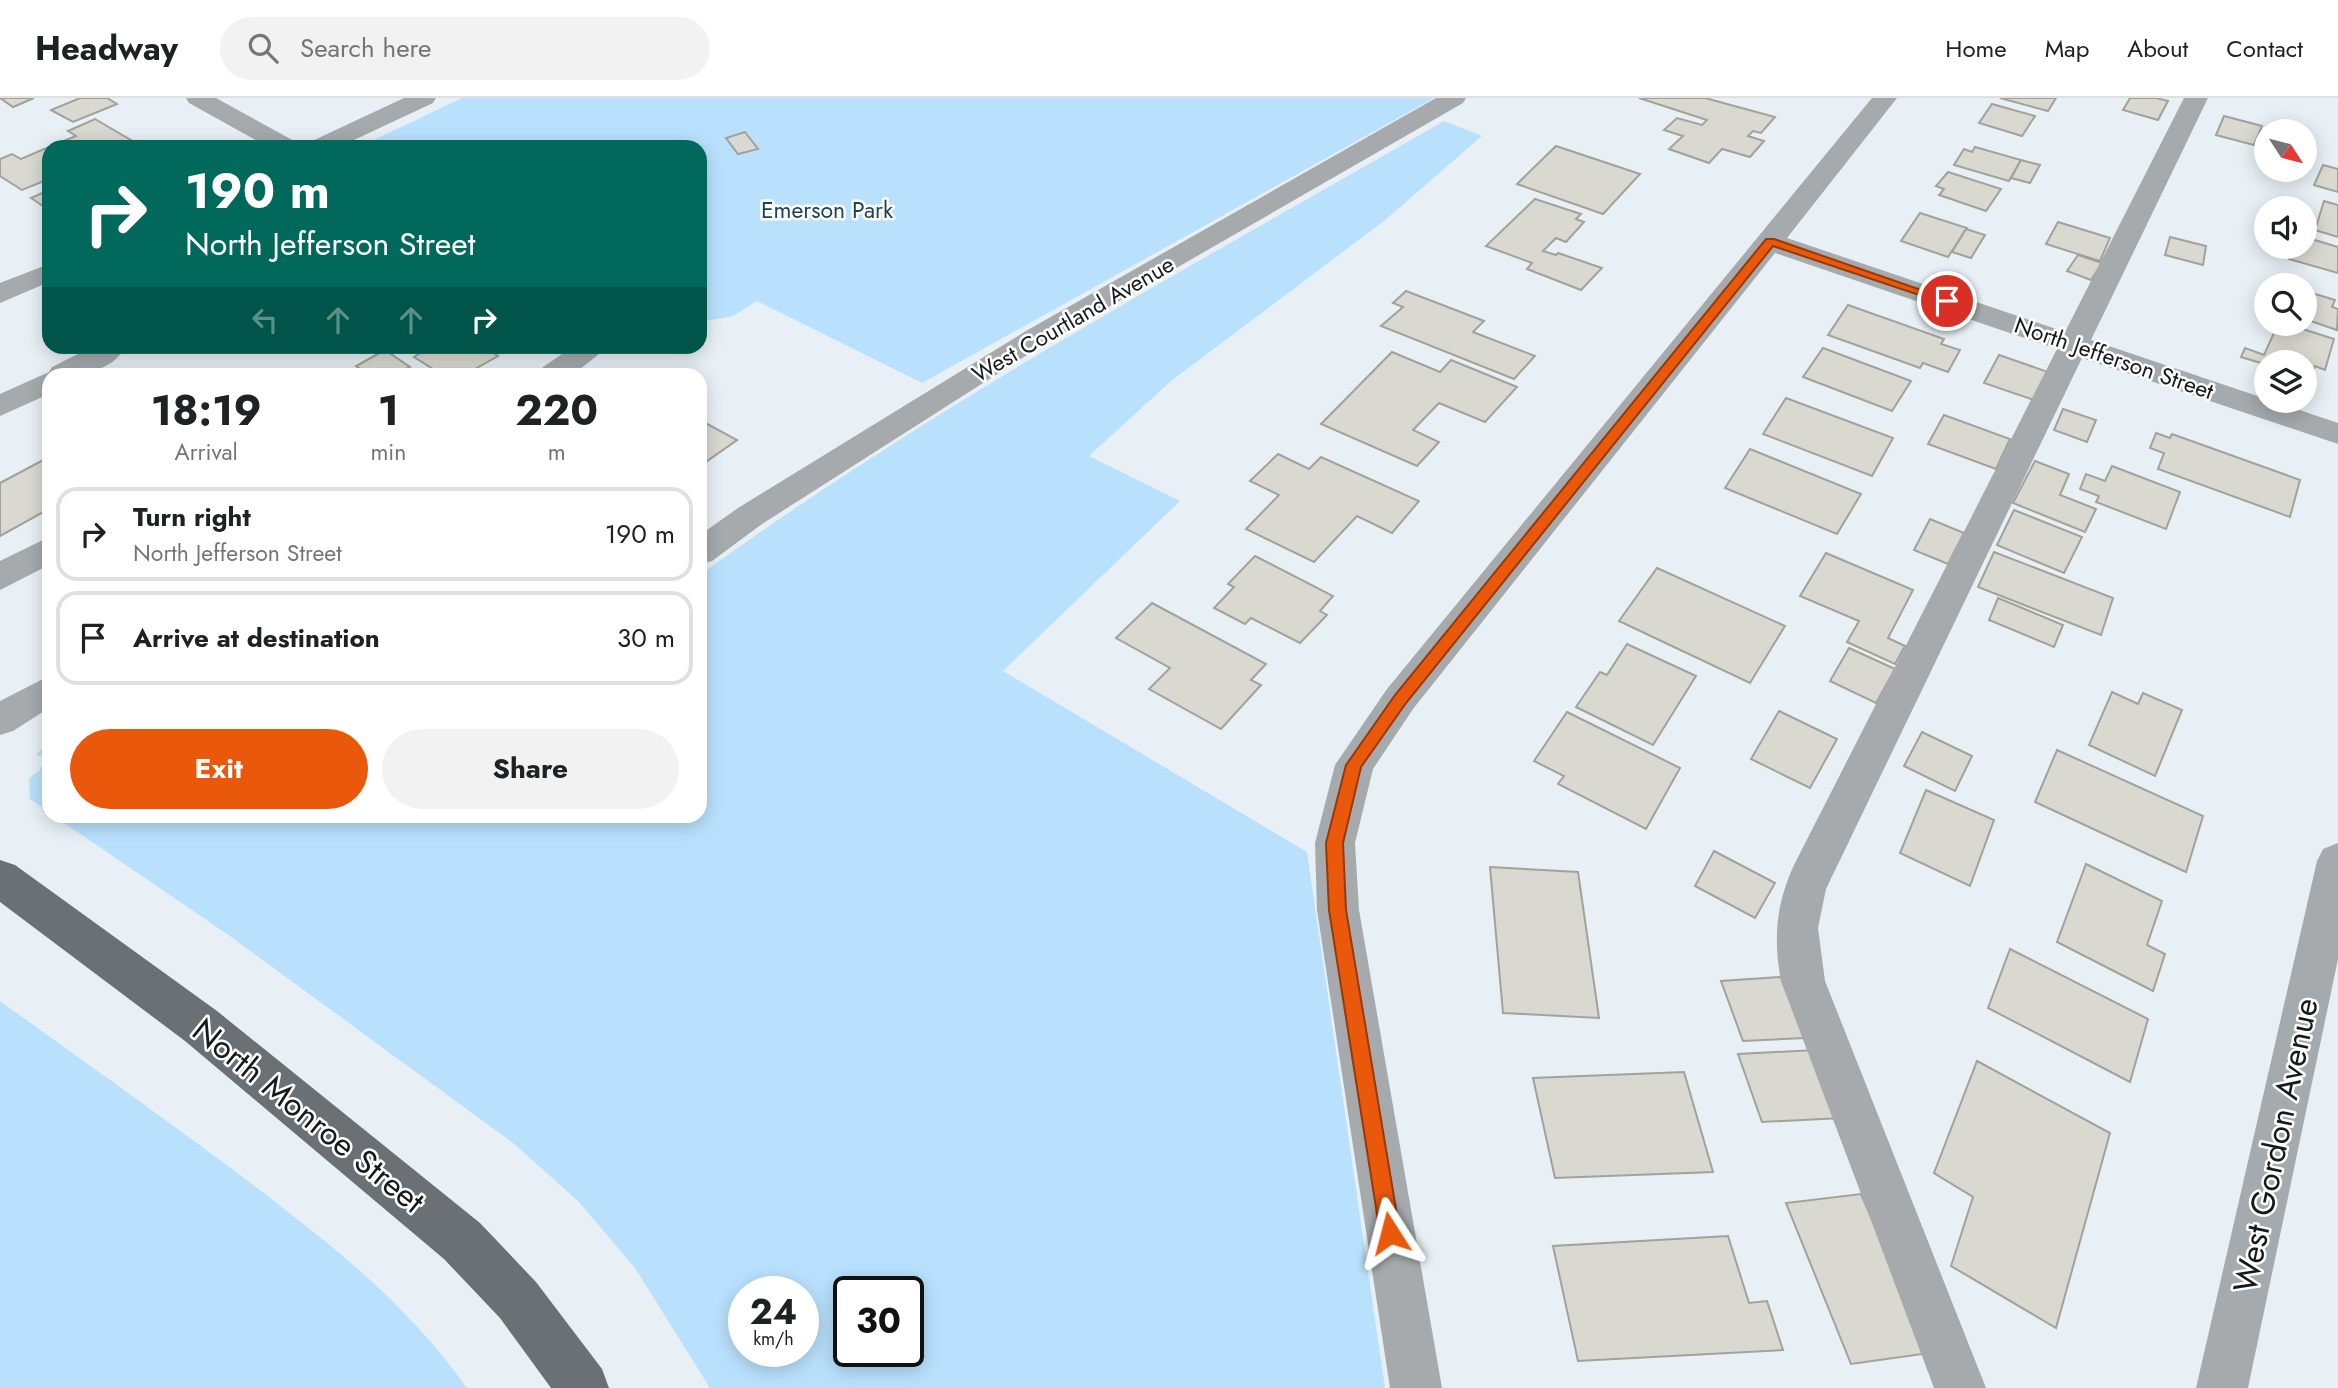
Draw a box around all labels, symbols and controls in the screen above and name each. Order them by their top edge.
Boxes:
search box [220,17,710,80]
text: Headway [35,25,178,72]
icon: search [244,29,282,67]
text: Search here [300,29,431,67]
text: Home [1945,31,2007,66]
text: Map [2045,31,2089,66]
text: About [2127,31,2188,66]
text: Contact [2226,31,2303,66]
north arrow [2254,119,2317,182]
map controls [2254,119,2317,413]
text: 190 m [185,156,330,226]
icon: right [70,168,161,259]
park label: Emerson Park [761,193,894,227]
button: sound [2254,196,2317,259]
text: North Jefferson Street [185,221,475,267]
street label: West Courtland Avenue [966,247,1181,391]
pin [1917,271,1977,331]
button: search [2254,273,2317,336]
icon: arrive [1928,282,1966,320]
icon: left [246,301,284,339]
icon: ahead [319,301,357,339]
icon: ahead [392,301,430,339]
icon: right [465,301,503,339]
street label: North Jefferson Street [2010,308,2219,408]
button: layers [2254,350,2317,413]
text: 18:19 [151,380,262,441]
text: 1 [378,380,399,441]
text: 220 [515,380,598,441]
text: Arrival [174,435,238,469]
text: min [370,435,406,469]
text: m [548,435,566,469]
text: Turn right [133,498,251,536]
icon: right [74,515,112,553]
text: 190 m [605,515,675,553]
text: North Jefferson Street [133,536,342,570]
icon: arrive [74,619,112,657]
text: Arrive at destination [133,619,380,657]
text: 30 m [617,619,675,657]
button: Exit [70,729,368,809]
button: Share [382,729,679,809]
street label: West Gordon Avenue [2221,994,2330,1297]
street label: North Monroe Street [183,1007,435,1224]
position arrow [1353,1196,1427,1270]
speed limit sign: 30 [833,1276,924,1367]
text: 24 [750,1287,797,1337]
text: km/h [753,1326,794,1352]

